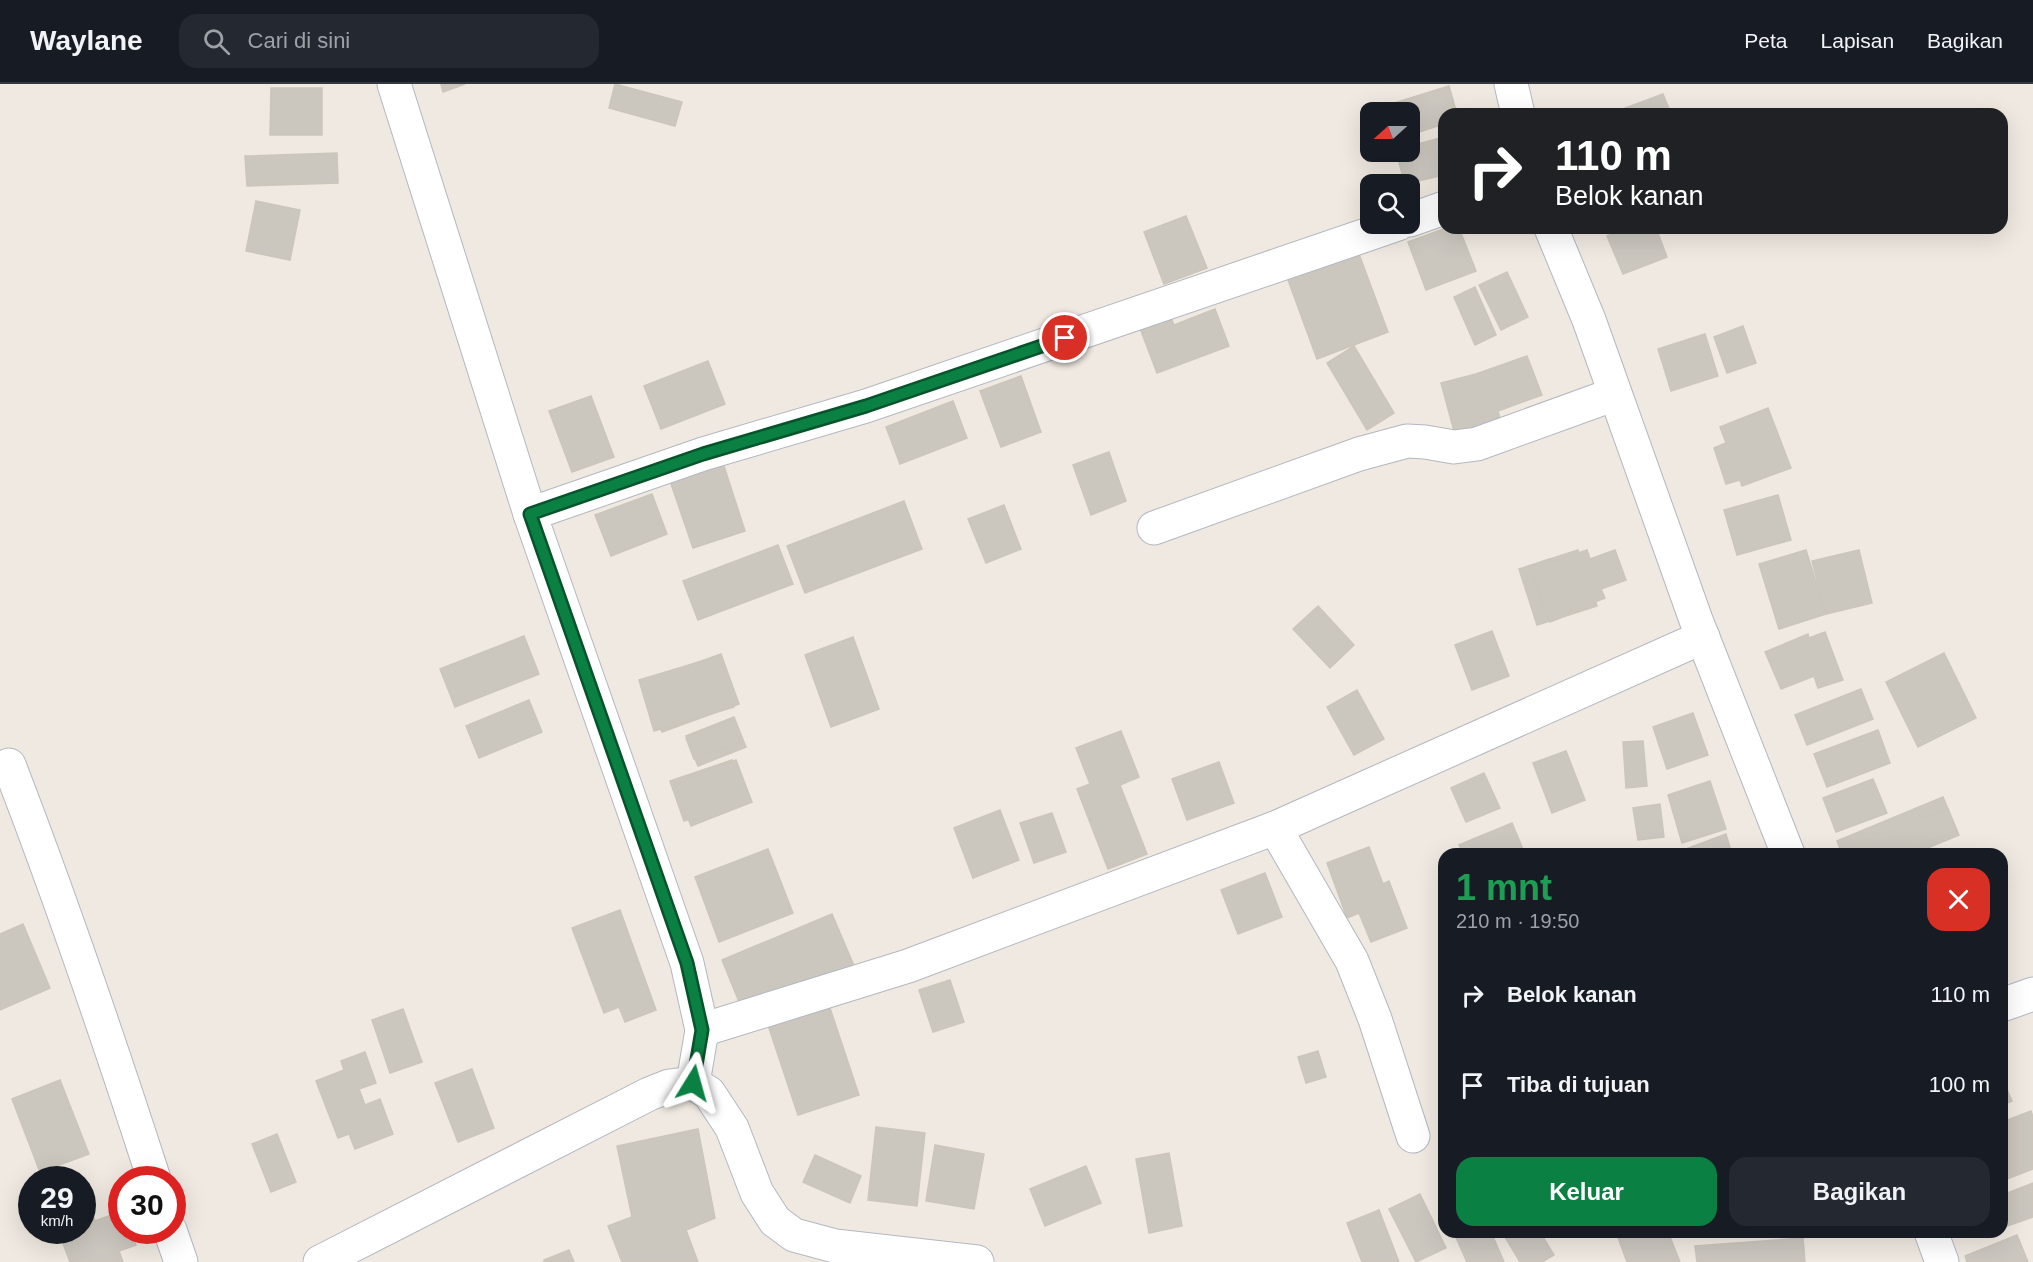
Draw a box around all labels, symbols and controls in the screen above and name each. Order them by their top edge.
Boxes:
search box [179,14,599,68]
text: Waylane [30,25,143,56]
icon: search [200,25,233,58]
text: Cari di sini [248,28,350,53]
text: Peta [1744,29,1788,52]
text: Lapisan [1821,29,1894,52]
text: Bagikan [1927,29,2003,52]
north arrow [1360,102,1420,162]
map controls [1360,102,1420,234]
icon: right [1456,132,1534,210]
text: 110 m [1555,132,1672,179]
button: search [1360,174,1420,234]
text: Belok kanan [1555,181,1704,211]
pin [1039,312,1090,363]
icon: arrive [1048,321,1081,354]
text: 1 mnt [1456,867,1552,908]
button: close [1927,868,1990,931]
text: 210 m · 19:50 [1456,910,1579,932]
icon: right [1456,979,1489,1012]
text: Belok kanan [1507,982,1637,1007]
text: 110 m [1930,982,1990,1007]
position arrow [661,1051,725,1115]
icon: arrive [1456,1069,1489,1102]
text: Tiba di tujuan [1507,1072,1650,1097]
text: 100 m [1929,1072,1990,1097]
button: Keluar [1456,1157,1717,1226]
button: Bagikan [1729,1157,1990,1226]
speed limit sign: 30 [108,1166,186,1244]
text: 29 [40,1181,74,1214]
text: km/h [41,1212,73,1229]

